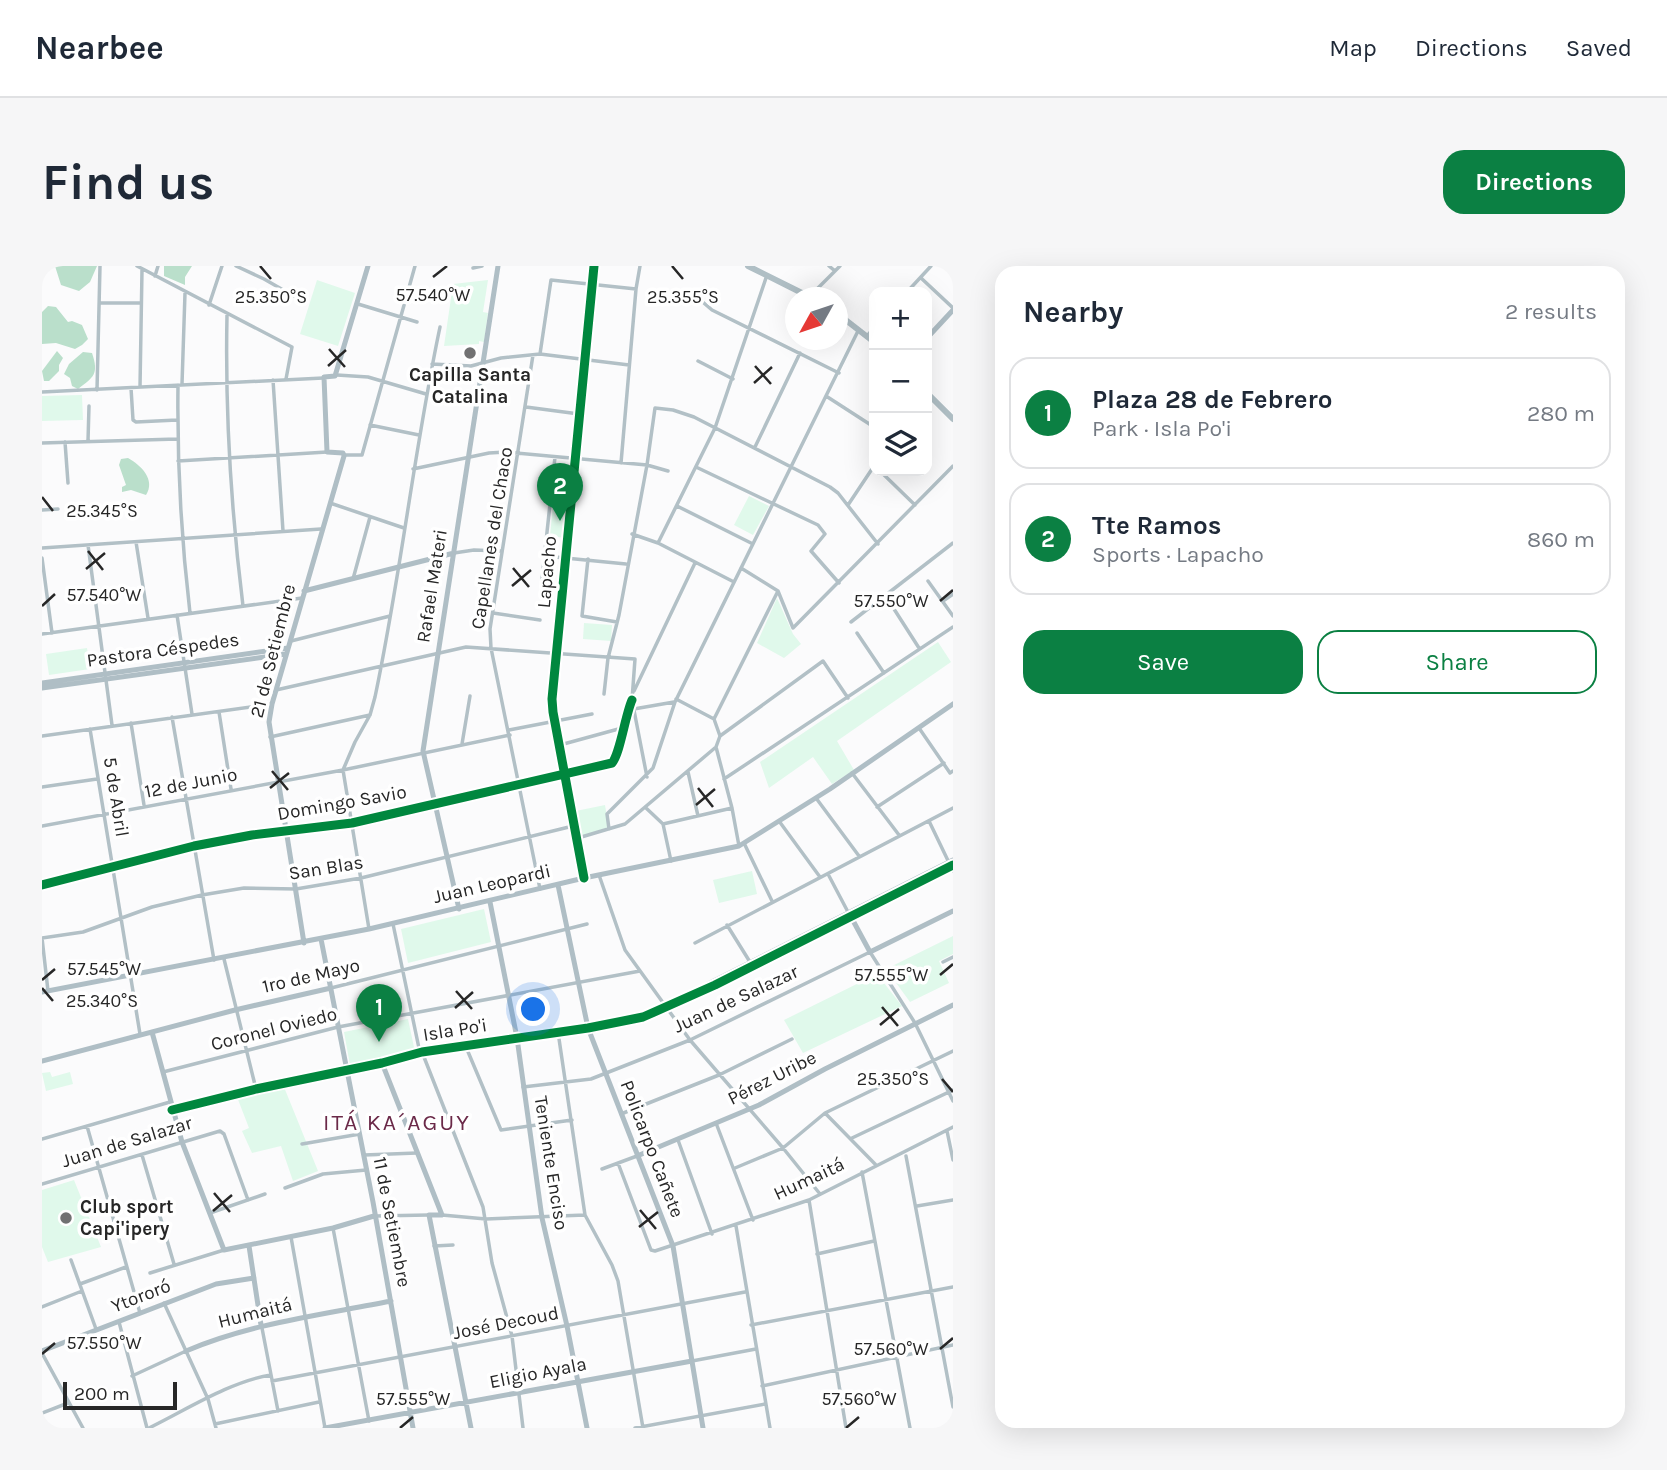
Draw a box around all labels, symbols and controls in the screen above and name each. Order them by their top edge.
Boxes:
text: Nearbee [35,29,164,67]
text: Map [1329,34,1377,62]
text: Directions [1415,34,1528,62]
text: Saved [1566,34,1632,62]
button: Directions [1443,150,1625,214]
text: Find us [42,154,214,211]
text: 57.540°W [396,284,470,306]
text: 25.350°S [235,286,307,308]
text: 25.355°S [647,286,719,308]
north arrow [785,287,848,350]
map controls [869,287,932,476]
button: + [869,287,932,350]
text: Nearby [1023,294,1123,330]
text: 2 results [1505,298,1597,325]
marker: Capilla Santa Catalina [462,345,478,361]
button: − [869,350,932,413]
place label: Capilla Santa Catalina [409,364,531,408]
text: Plaza 28 de Febrero [1092,384,1332,415]
text: 1 [1044,400,1052,427]
text: 280 m [1527,400,1595,427]
button: layers [869,413,932,476]
text: Park · Isla Po'i [1092,415,1232,442]
street label: Capellanes del Chaco [467,445,517,631]
pin: 2 [537,463,583,521]
text: 25.345°S [66,500,138,522]
text: Tte Ramos [1092,510,1221,541]
text: 2 [1041,526,1055,553]
text: 860 m [1527,526,1595,553]
street label: Rafael Materi [412,528,452,644]
street label: Lapacho [533,535,561,609]
text: Sports · Lapacho [1092,541,1264,568]
street label: 21 de Setiembre [246,582,300,720]
text: 57.540°W [67,584,141,606]
text: 57.550°W [853,590,929,612]
street label: Pastora Céspedes [85,628,241,672]
button: Save [1023,630,1303,694]
button: Share [1317,630,1597,694]
street label: 5 de Abril [99,755,133,839]
street label: 12 de Junio [143,763,239,803]
street label: Domingo Savio [276,781,408,825]
street label: San Blas [287,851,365,885]
street label: Juan Leopardi [431,860,553,908]
street label: 1ro de Mayo [260,954,362,998]
text: 57.545°W [67,958,141,980]
street label: Juan de Salazar [670,960,802,1038]
text: 57.555°W [854,964,928,986]
pin: 1 [356,984,402,1042]
text: 25.340°S [66,990,138,1012]
your location [516,992,550,1026]
street label: Coronel Oviedo [209,1003,339,1055]
street label: Isla Po'i [421,1014,489,1046]
street label: Pérez Uribe [724,1046,820,1110]
text: 25.350°S [857,1068,929,1090]
street label: Policarpo Cañete [616,1077,688,1221]
street label: Teniente Enciso [530,1094,572,1232]
district label: ITÁ KA´AGUY [323,1109,471,1136]
street label: Juan de Salazar [59,1112,195,1172]
street label: Humaitá [770,1153,848,1205]
street label: 11 de Setiembre [369,1155,415,1289]
place label: Club sport Capi'ipery [80,1196,174,1240]
marker: Club sport Capi'ipery [58,1210,74,1226]
street label: Ytororó [108,1275,174,1317]
street label: Humaitá [216,1293,294,1333]
street label: José Decoud [451,1302,561,1344]
text: 57.550°W [66,1332,142,1354]
text: 57.560°W [853,1338,929,1360]
street label: Eligio Ayala [488,1353,588,1393]
scale bar [63,1379,177,1411]
text: 200 m [74,1383,130,1405]
text: 57.555°W [376,1388,450,1410]
text: 57.560°W [821,1388,897,1410]

